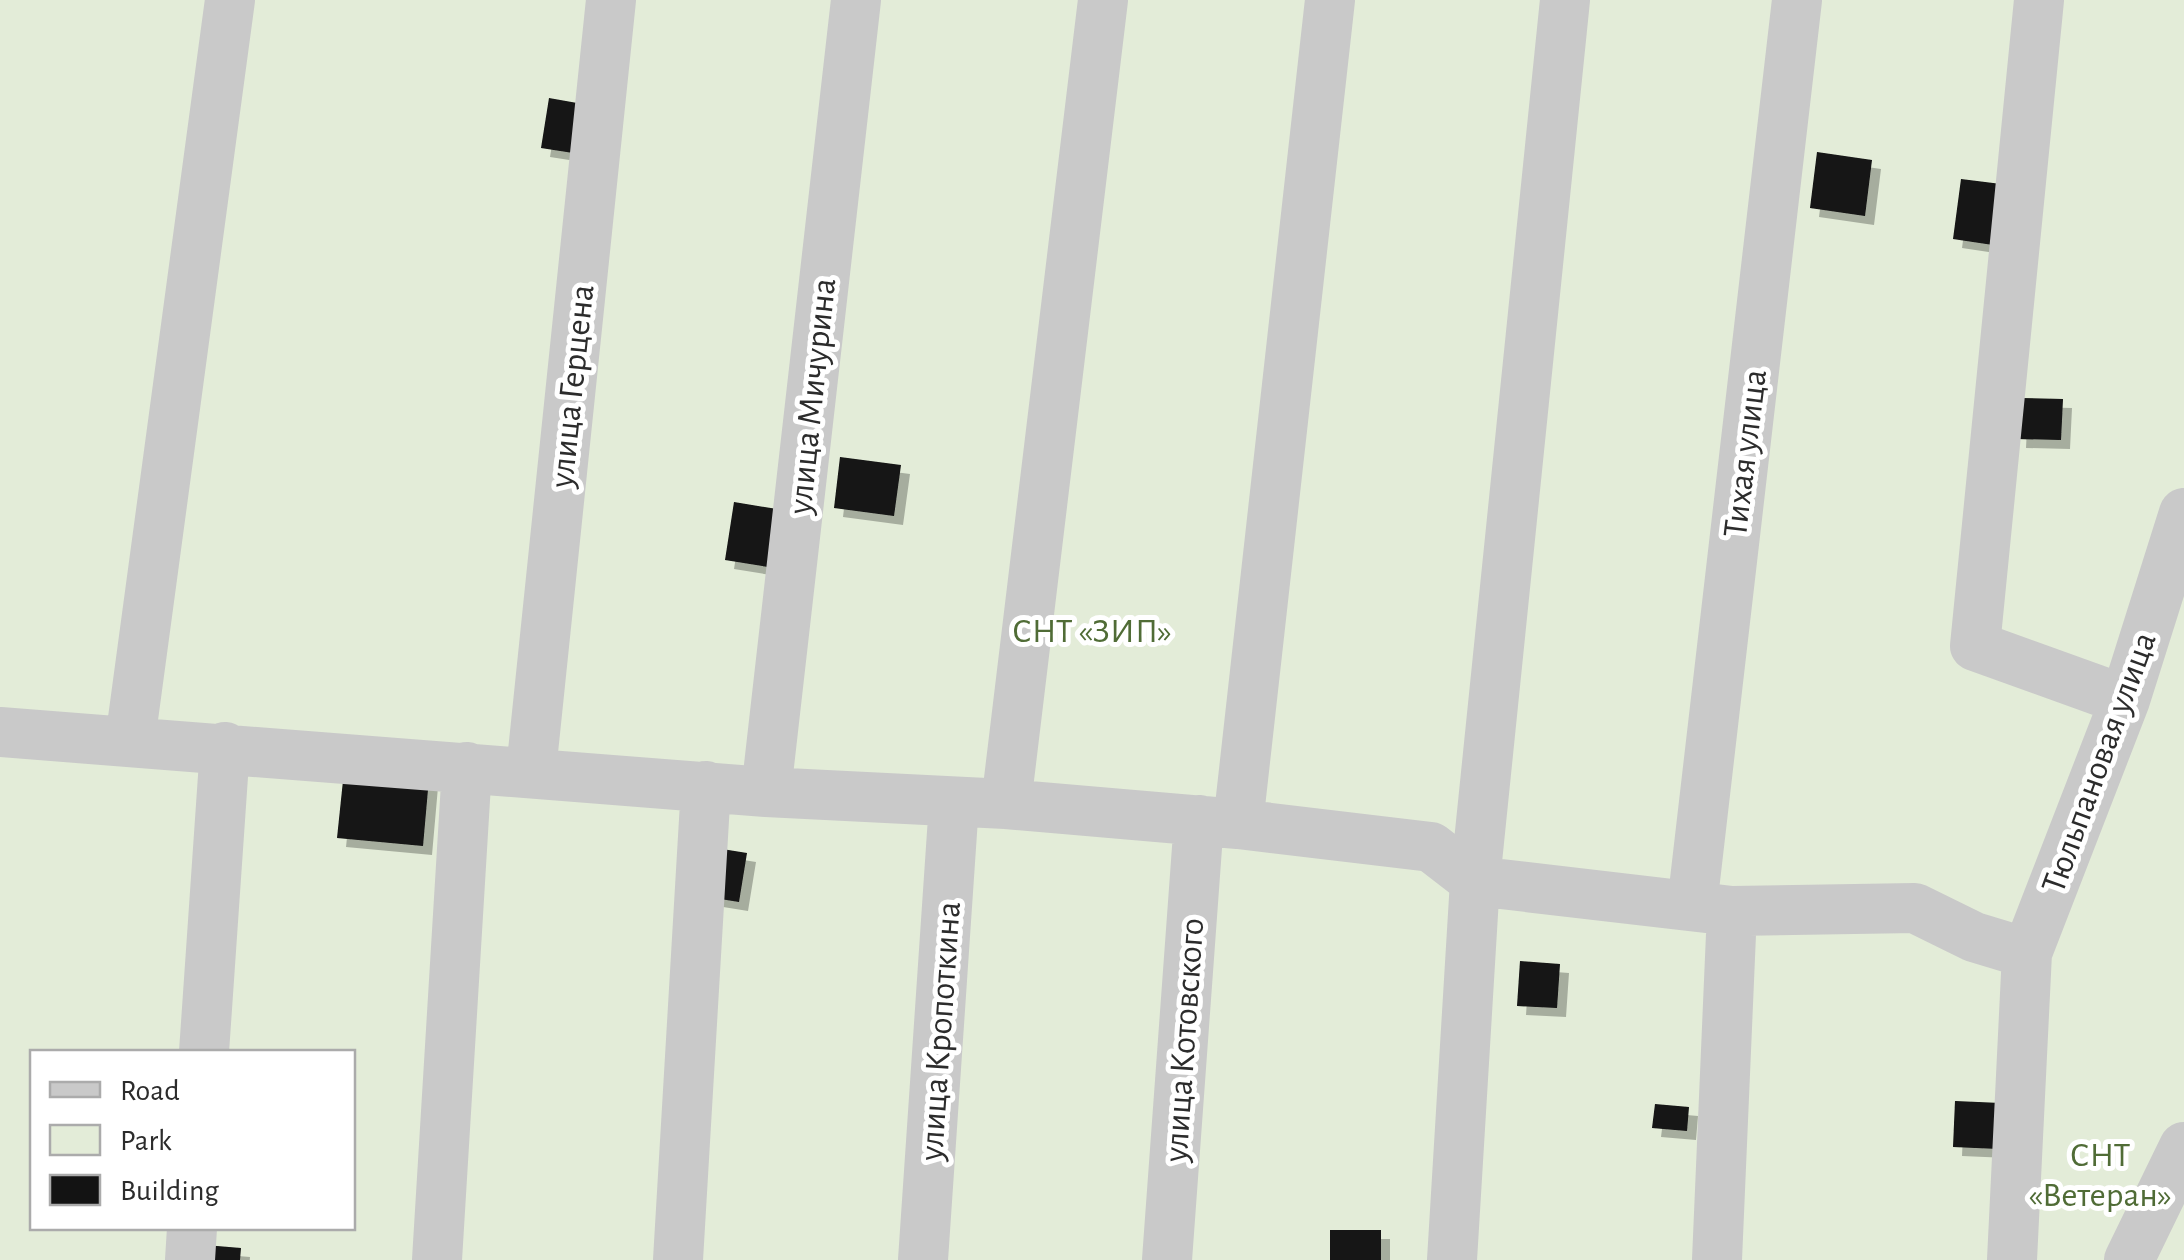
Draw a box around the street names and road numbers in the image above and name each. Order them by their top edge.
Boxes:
street label: улица Мичурина [783,276,842,517]
street label: улица Герцена [544,283,601,490]
street label: Тихая улица [1718,367,1773,539]
street label: Тюльпановая улица [2036,628,2163,897]
street label: улица Кропоткина [914,900,967,1163]
street label: улица Котовского [1158,917,1210,1164]

